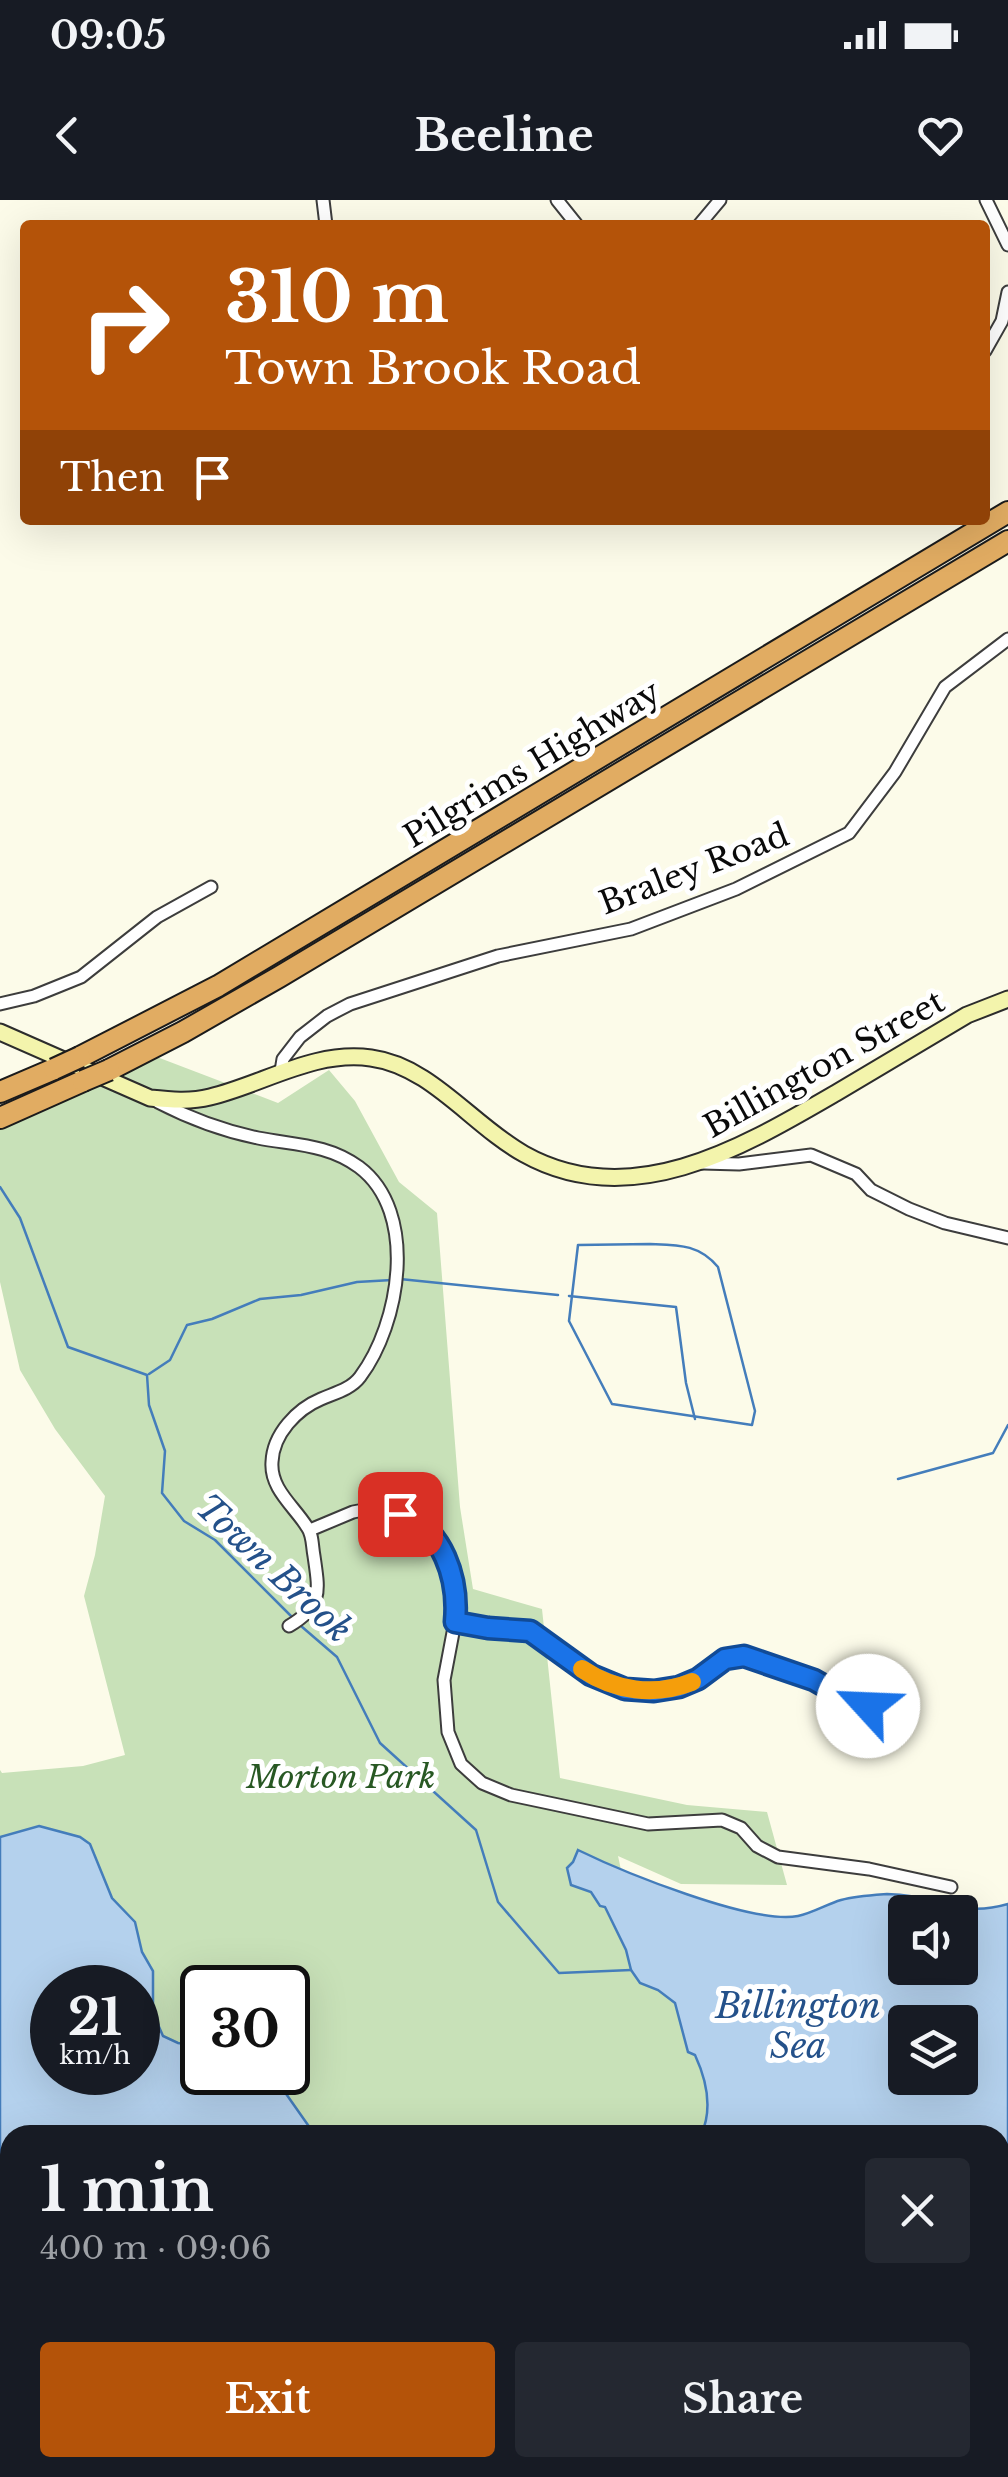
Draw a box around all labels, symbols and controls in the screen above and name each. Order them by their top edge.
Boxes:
text: 09:05 [50,12,166,59]
text: Beeline [414,107,594,163]
icon: back [40,108,95,163]
icon: heart [913,108,968,163]
text: 310 m [225,254,449,341]
icon: right [60,260,190,390]
text: Town Brook Road [225,340,641,396]
icon: arrive [185,450,240,505]
text: Then [60,454,165,501]
street label: Pilgrims Highway [396,671,668,856]
street label: Braley Road [594,815,794,923]
street label: Billington Street [697,981,951,1147]
pin [358,1472,443,1557]
water label: Town Brook [187,1485,361,1651]
icon: arrive [373,1487,428,1542]
position arrow [816,1654,920,1758]
park label: Morton Park [246,1757,436,1797]
map controls [888,1895,978,2095]
button: sound [888,1895,978,1985]
speed limit sign: 30 [180,1965,310,2095]
water label: Billington Sea [713,1984,881,2067]
text: 21 [68,1986,122,2049]
button: layers [888,2005,978,2095]
text: km/h [60,2040,130,2071]
text: 1 min [40,2153,214,2227]
button: close [865,2158,970,2263]
text: 400 m · 09:06 [40,2228,271,2268]
button: Exit [40,2342,495,2457]
button: Share [515,2342,970,2457]

